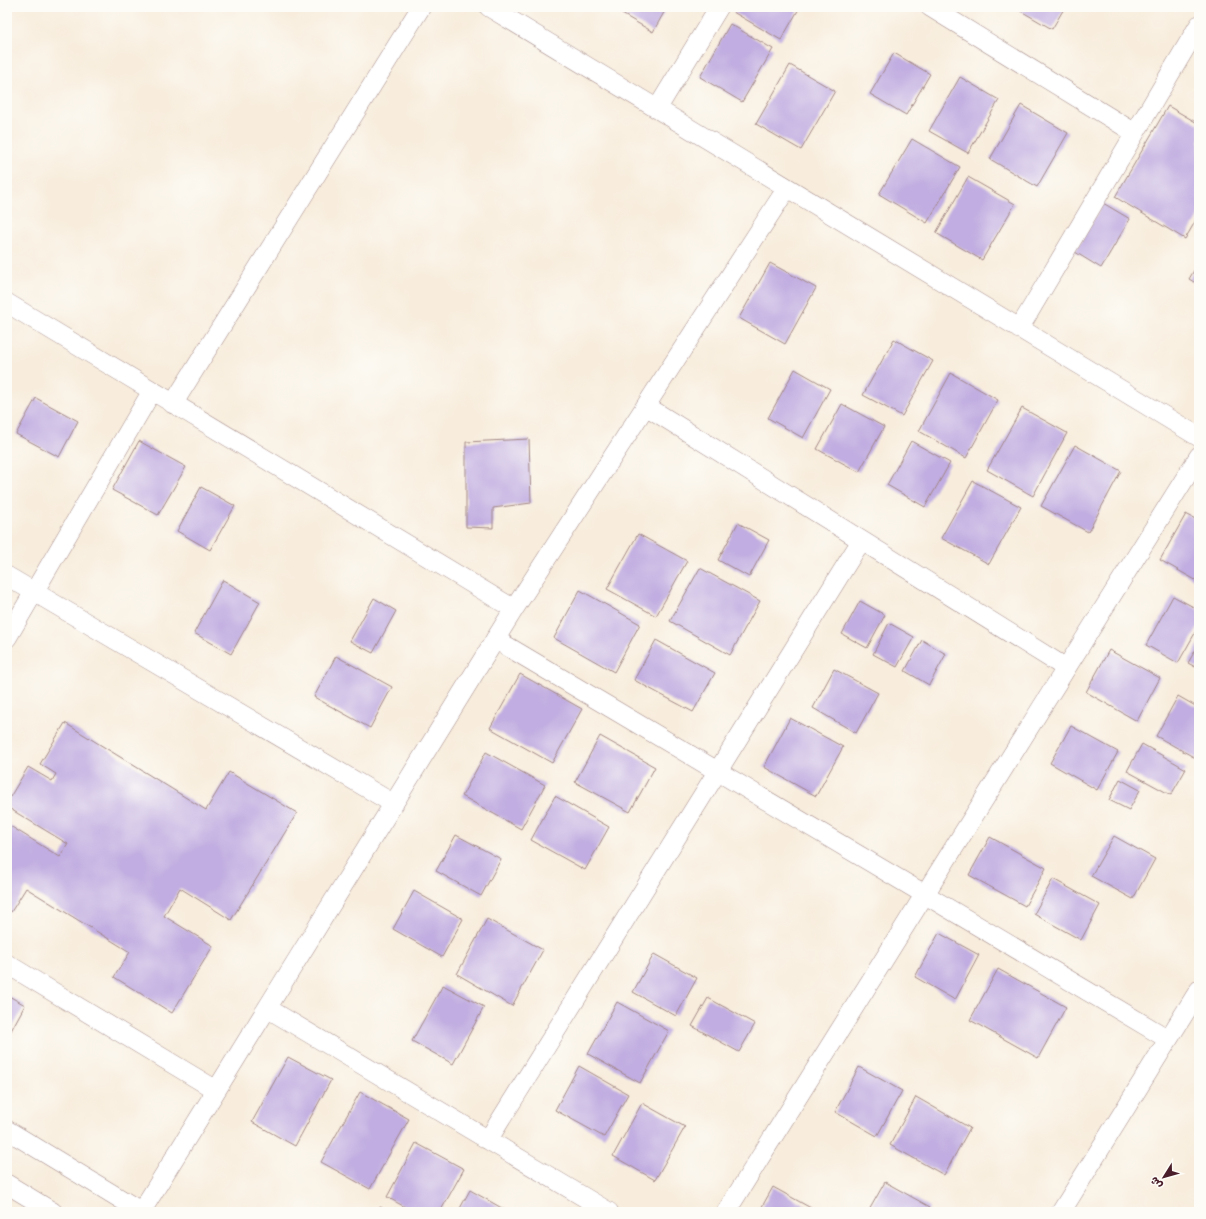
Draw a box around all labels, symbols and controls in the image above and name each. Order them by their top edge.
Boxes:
north arrow [1144,1157,1184,1197]
text: ش [1147,1174,1165,1192]

